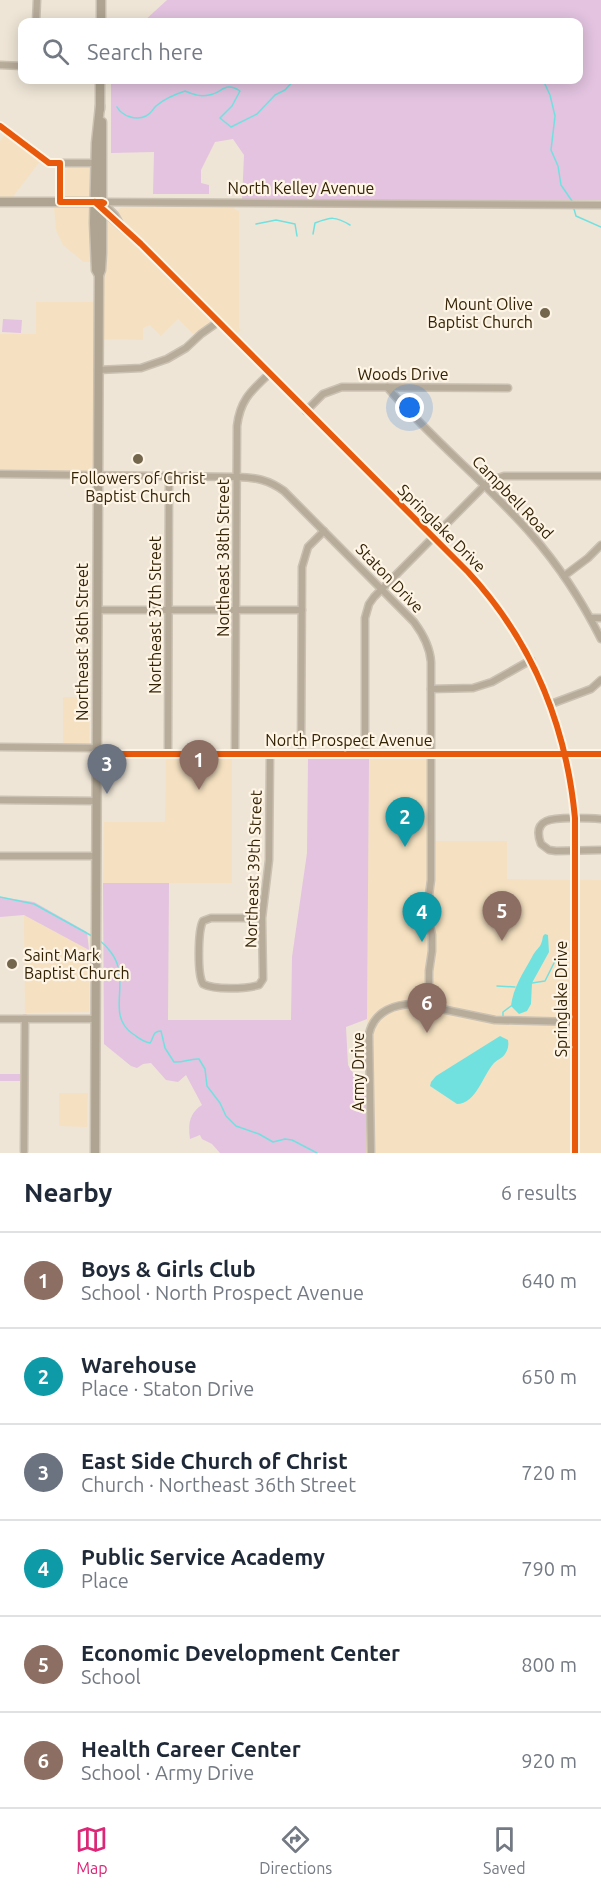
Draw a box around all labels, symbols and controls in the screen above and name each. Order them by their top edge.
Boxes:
search box [18,18,583,84]
icon: search [39,35,72,68]
text: Search here [87,39,203,64]
street label: North Kelley Avenue [228,179,374,197]
place label: Mount Olive Baptist Church [427,295,533,331]
marker: Mount Olive Baptist Church [538,306,552,320]
street label: Woods Drive [357,365,449,383]
your location [395,393,424,422]
marker: Followers of Christ Baptist Church [131,452,145,466]
street label: Campbell Road [469,452,557,542]
place label: Followers of Christ Baptist Church [71,469,206,505]
street label: Northeast 38th Street [214,478,232,637]
street label: Springlake Drive [394,480,490,576]
street label: Northeast 37th Street [146,535,164,694]
street label: Staton Drive [353,540,427,616]
street label: Northeast 36th Street [73,562,91,721]
street label: North Prospect Avenue [265,731,433,749]
pin: 1 [180,740,218,790]
pin: 3 [88,744,126,794]
street label: Northeast 39th Street [241,789,265,948]
pin: 2 [386,798,424,847]
pin: 4 [402,892,442,942]
pin: 5 [482,892,522,941]
street label: Springlake Drive [552,941,570,1057]
place label: Saint Mark Baptist Church [24,946,130,982]
marker: Saint Mark Baptist Church [5,957,19,971]
pin: 6 [408,984,446,1033]
street label: Army Drive [349,1032,367,1112]
text: Nearby [24,1178,112,1207]
text: 6 results [501,1181,577,1204]
text: Boys & Girls Club [81,1256,256,1281]
text: 1 [38,1269,49,1292]
text: 640 m [521,1269,577,1292]
text: School · North Prospect Avenue [81,1281,364,1304]
text: Warehouse [81,1352,197,1377]
text: 2 [38,1365,49,1388]
text: 650 m [521,1365,577,1388]
text: Place · Staton Drive [81,1377,254,1400]
text: East Side Church of Christ [81,1448,348,1473]
text: 3 [38,1461,49,1484]
text: 720 m [521,1461,577,1484]
text: Church · Northeast 36th Street [81,1473,356,1496]
text: Public Service Academy [81,1544,325,1569]
text: 4 [38,1557,49,1580]
text: 790 m [521,1557,577,1580]
text: Place [81,1569,129,1592]
text: Economic Development Center [81,1640,400,1665]
text: 5 [38,1653,49,1676]
text: 800 m [521,1653,577,1676]
text: School [81,1665,141,1688]
text: Health Career Center [81,1736,301,1761]
text: 6 [38,1749,49,1772]
text: 920 m [521,1749,577,1772]
text: School · Army Drive [81,1761,254,1784]
tab: Map [75,1823,108,1877]
tab: Directions [259,1823,332,1877]
tab: Saved [483,1823,526,1877]

